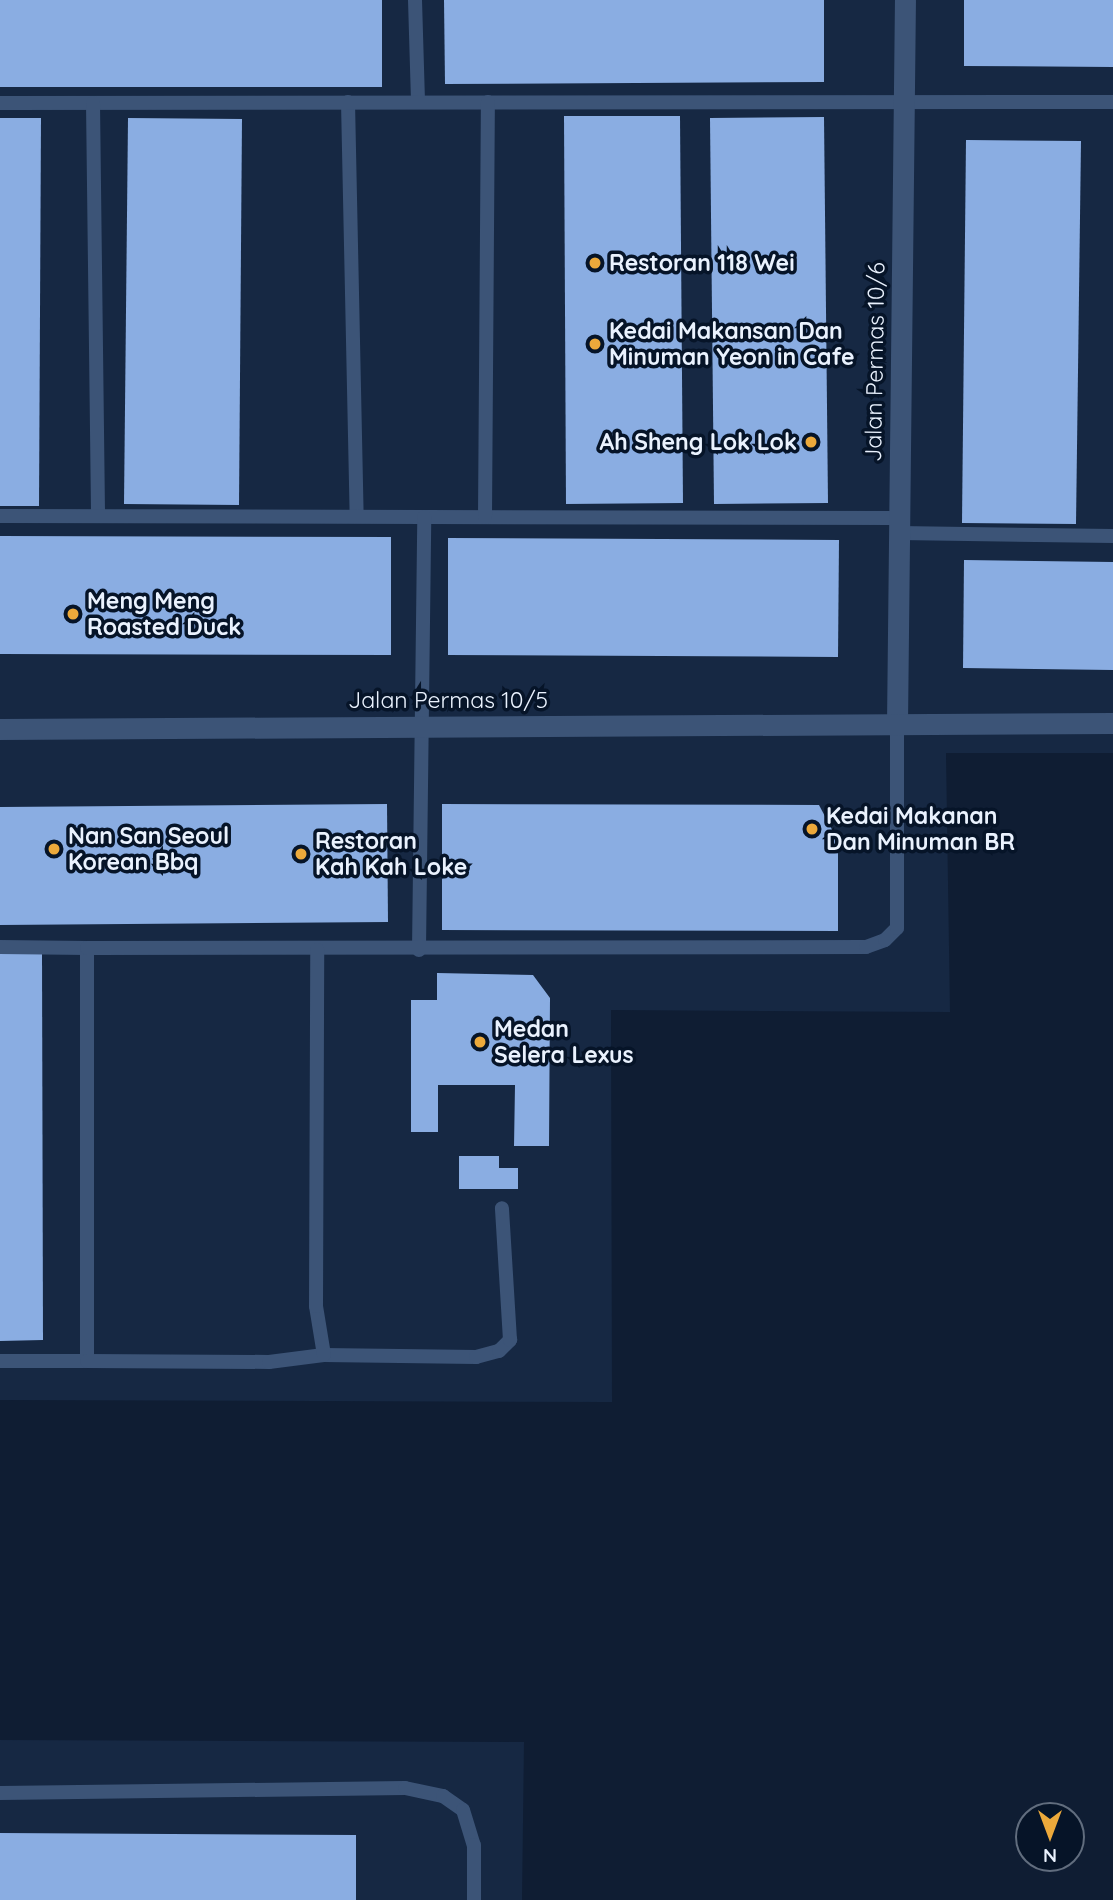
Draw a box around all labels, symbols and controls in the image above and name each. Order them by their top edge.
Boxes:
place label: Restoran 118 Wei [609,249,795,277]
marker: Restoran 118 Wei [587,255,603,271]
street label: Jalan Permas 10/6 [859,262,891,462]
place label: Kedai Makansan Dan Minuman Yeon in Cafe [609,317,854,371]
marker: Kedai Makansan Dan Minuman Yeon in Cafe [587,336,603,352]
place label: Ah Sheng Lok Lok [600,428,797,456]
marker: Ah Sheng Lok Lok [803,434,819,450]
place label: Meng Meng Roasted Duck [87,587,241,641]
marker: Meng Meng Roasted Duck [65,606,81,622]
street label: Jalan Permas 10/5 [348,686,548,714]
place label: Kedai Makanan Dan Minuman BR [826,802,1015,856]
marker: Kedai Makanan Dan Minuman BR [804,821,820,837]
place label: Nan San Seoul Korean Bbq [68,822,229,876]
place label: Restoran Kah Kah Loke [315,827,467,881]
marker: Nan San Seoul Korean Bbq [46,841,62,857]
marker: Restoran Kah Kah Loke [293,846,309,862]
place label: Medan Selera Lexus [494,1015,634,1069]
marker: Medan Selera Lexus [472,1034,488,1050]
north arrow [1015,1802,1085,1872]
text: N [1043,1844,1057,1868]

